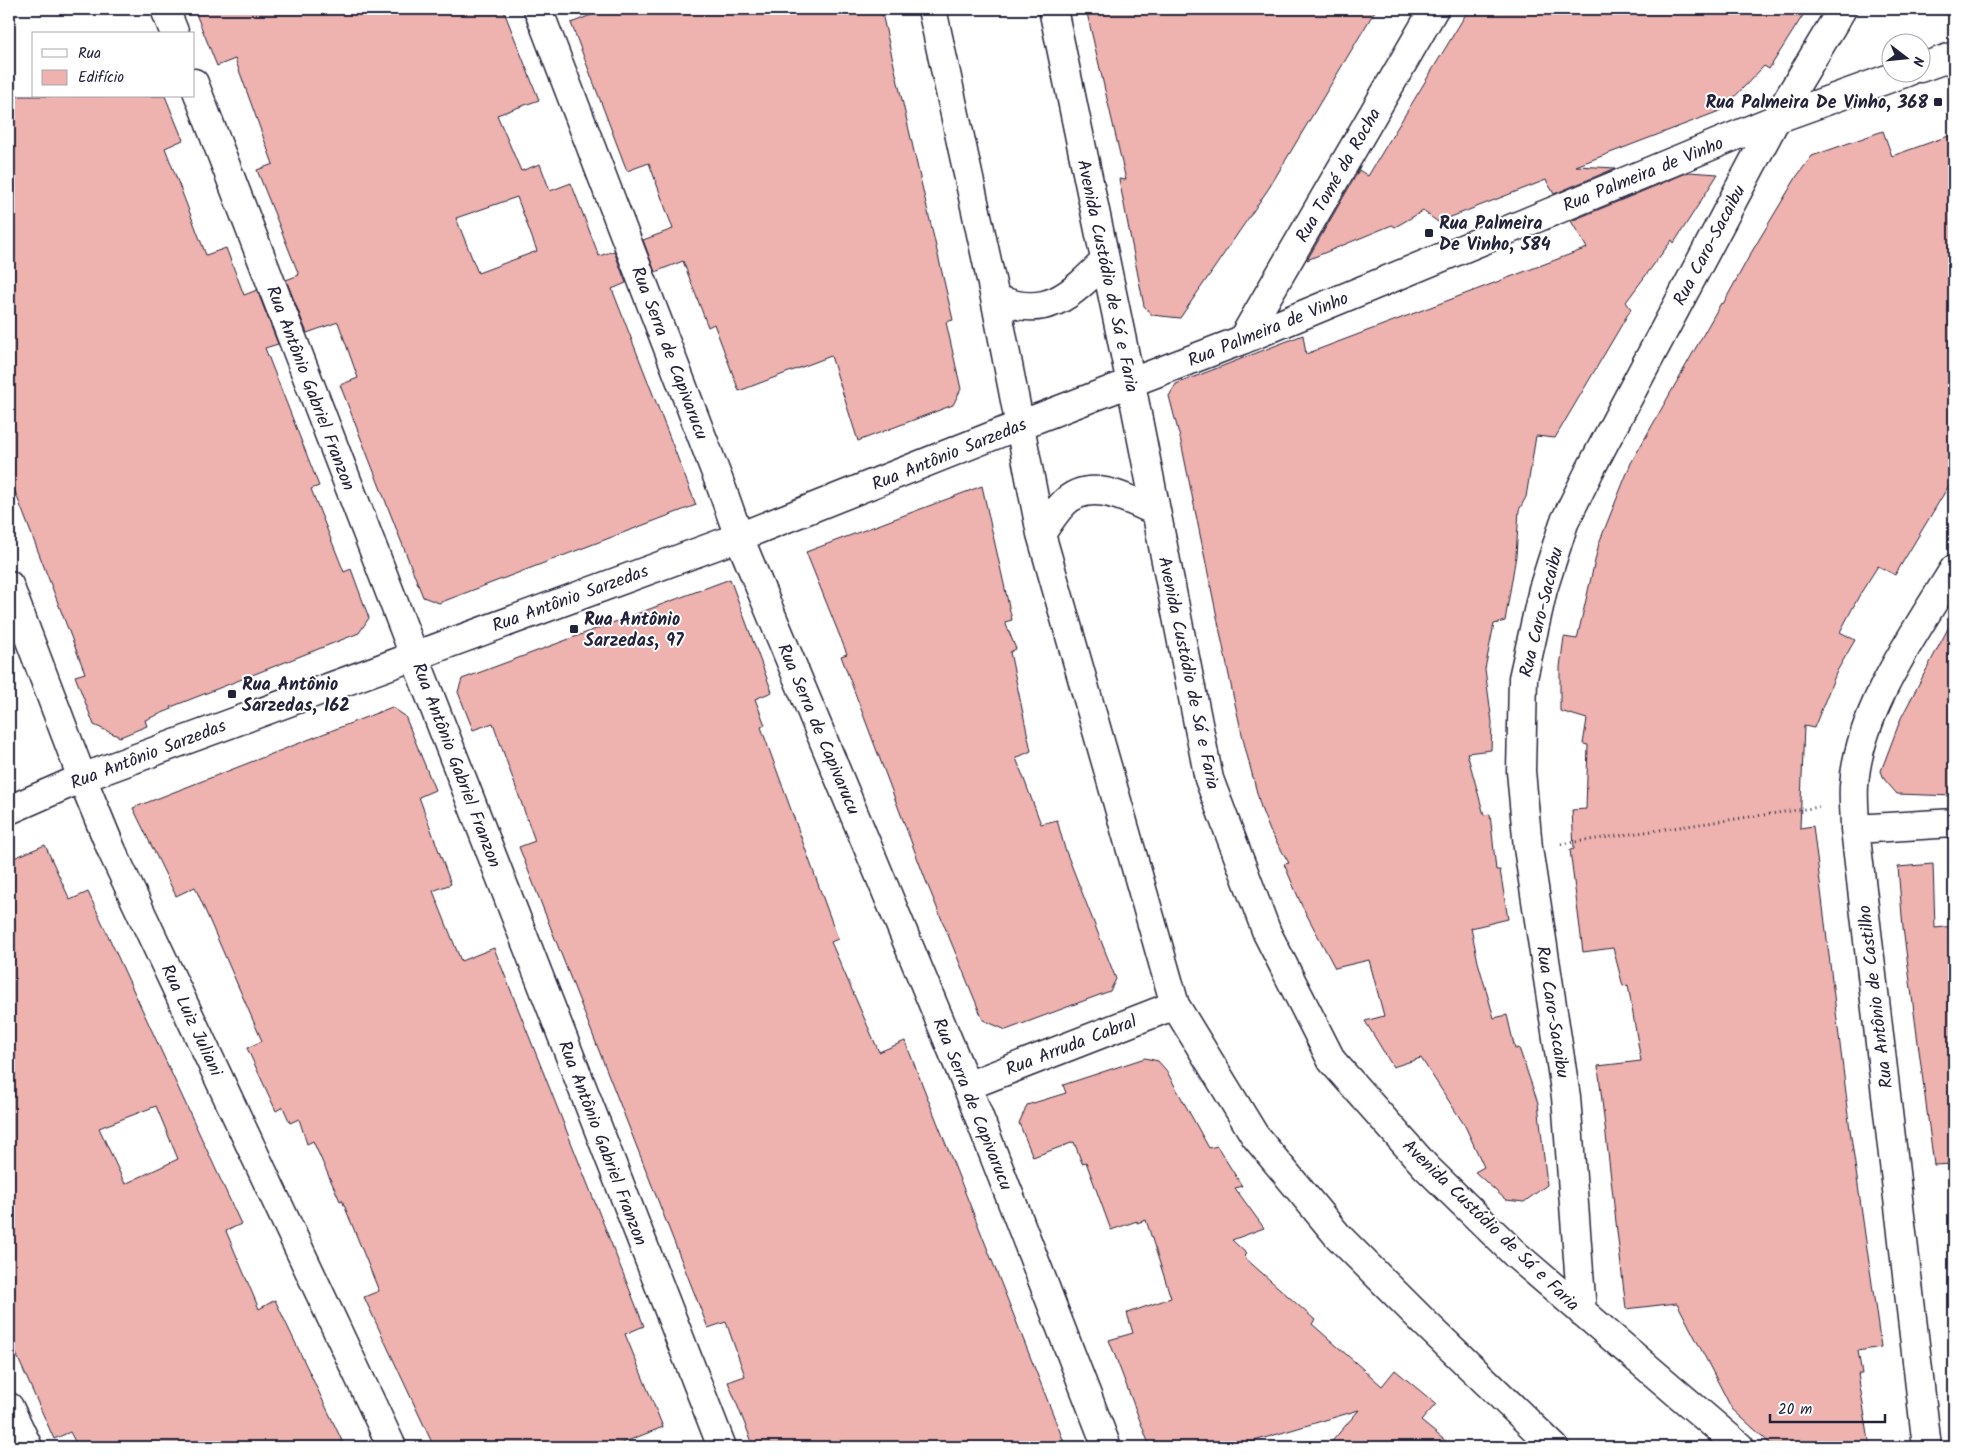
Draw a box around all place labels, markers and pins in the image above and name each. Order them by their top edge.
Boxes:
place label: Rua Palmeira De Vinho, 368 [1706,89,1928,118]
marker: Rua Palmeira De Vinho, 368 [1932,96,1944,108]
place label: Rua Palmeira De Vinho, 584 [1439,210,1551,260]
marker: Rua Palmeira De Vinho, 584 [1423,227,1435,239]
place label: Rua Antônio Sarzedas, 97 [584,606,684,656]
marker: Rua Antônio Sarzedas, 97 [568,623,580,635]
place label: Rua Antônio Sarzedas, 162 [242,671,350,721]
marker: Rua Antônio Sarzedas, 162 [226,688,238,700]

